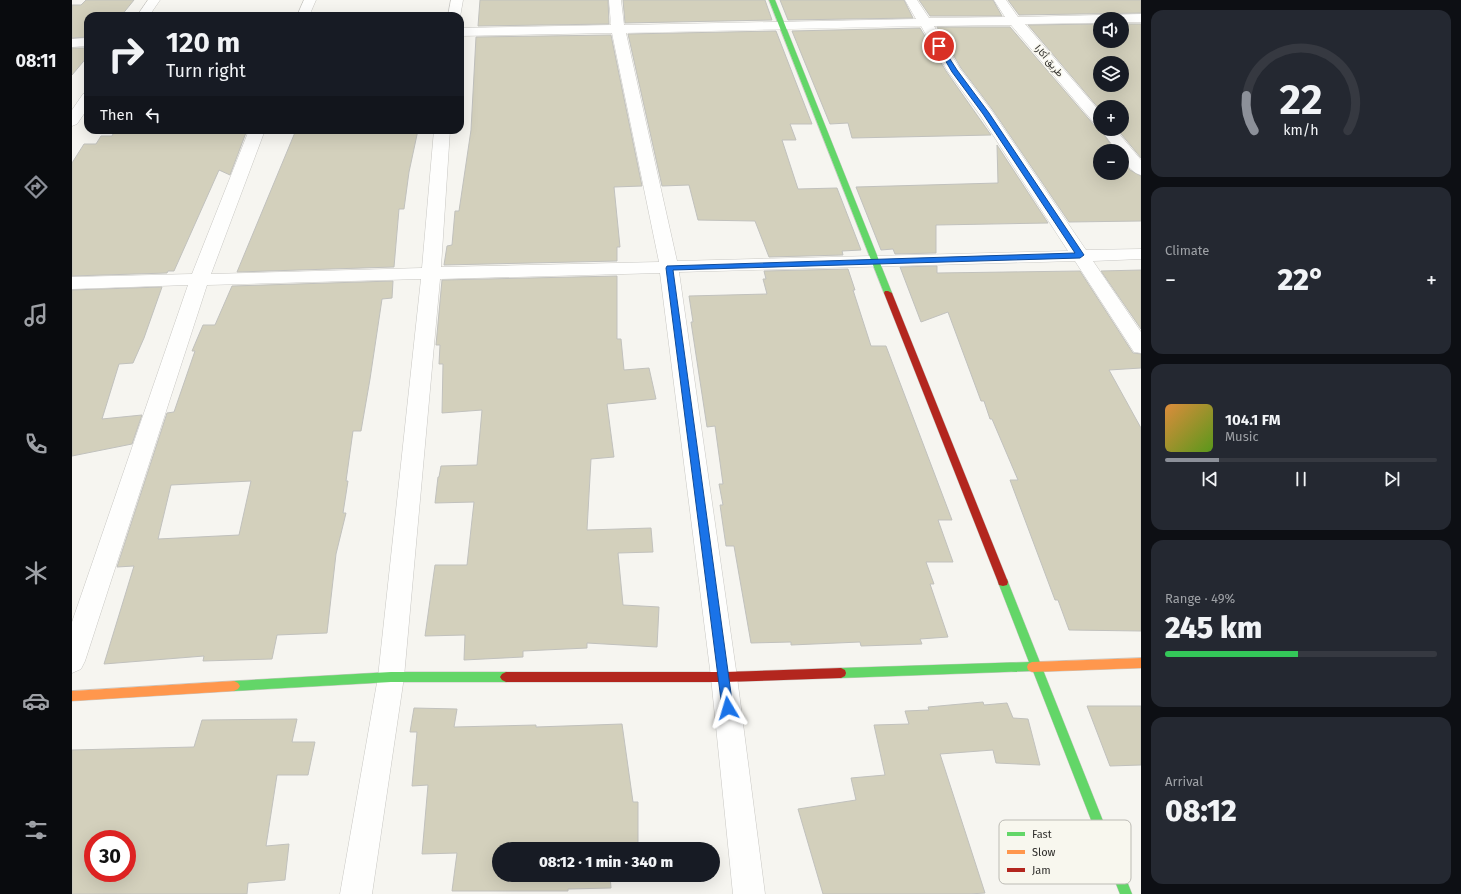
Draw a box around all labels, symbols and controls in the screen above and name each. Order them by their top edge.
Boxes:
map controls [1093,12,1129,180]
button: sound [1093,12,1129,48]
text: 120 m [166,26,240,59]
icon: right [100,28,152,80]
pin [922,29,956,63]
icon: arrive [928,35,950,57]
street label: طريق أكارا [1032,42,1066,80]
text: 08:11 [15,50,57,72]
button: layers [1093,56,1129,92]
text: Turn right [166,60,246,82]
text: 22 [1279,75,1323,125]
button: + [1093,100,1129,136]
icon: left [142,104,164,126]
text: Then [100,106,134,124]
text: km/h [1283,122,1319,139]
button: − [1093,144,1129,180]
icon: directions [22,173,50,201]
text: Climate [1165,243,1209,258]
text: 22° [1278,262,1325,298]
text: − [1165,267,1176,294]
text: + [1426,267,1437,294]
icon: music [22,301,50,329]
text: 104.1 FM [1225,411,1281,429]
text: Music [1225,429,1259,444]
icon: phone [22,430,50,458]
icon: previous [1199,468,1221,490]
icon: pause [1290,468,1312,490]
icon: next [1381,468,1403,490]
icon: climate [22,559,50,587]
text: Range · 49% [1165,591,1235,606]
text: 245 km [1165,610,1262,646]
icon: car [22,687,50,715]
position arrow [707,687,749,729]
text: Arrival [1165,774,1203,789]
text: 08:12 [1165,793,1237,829]
icon: filters [22,816,50,844]
legend [999,820,1131,884]
text: Fast [1032,828,1052,841]
speed limit sign: 30 [84,830,136,882]
text: Slow [1032,846,1056,859]
text: 08:12 · 1 min · 340 m [539,853,673,871]
text: Jam [1032,864,1051,877]

